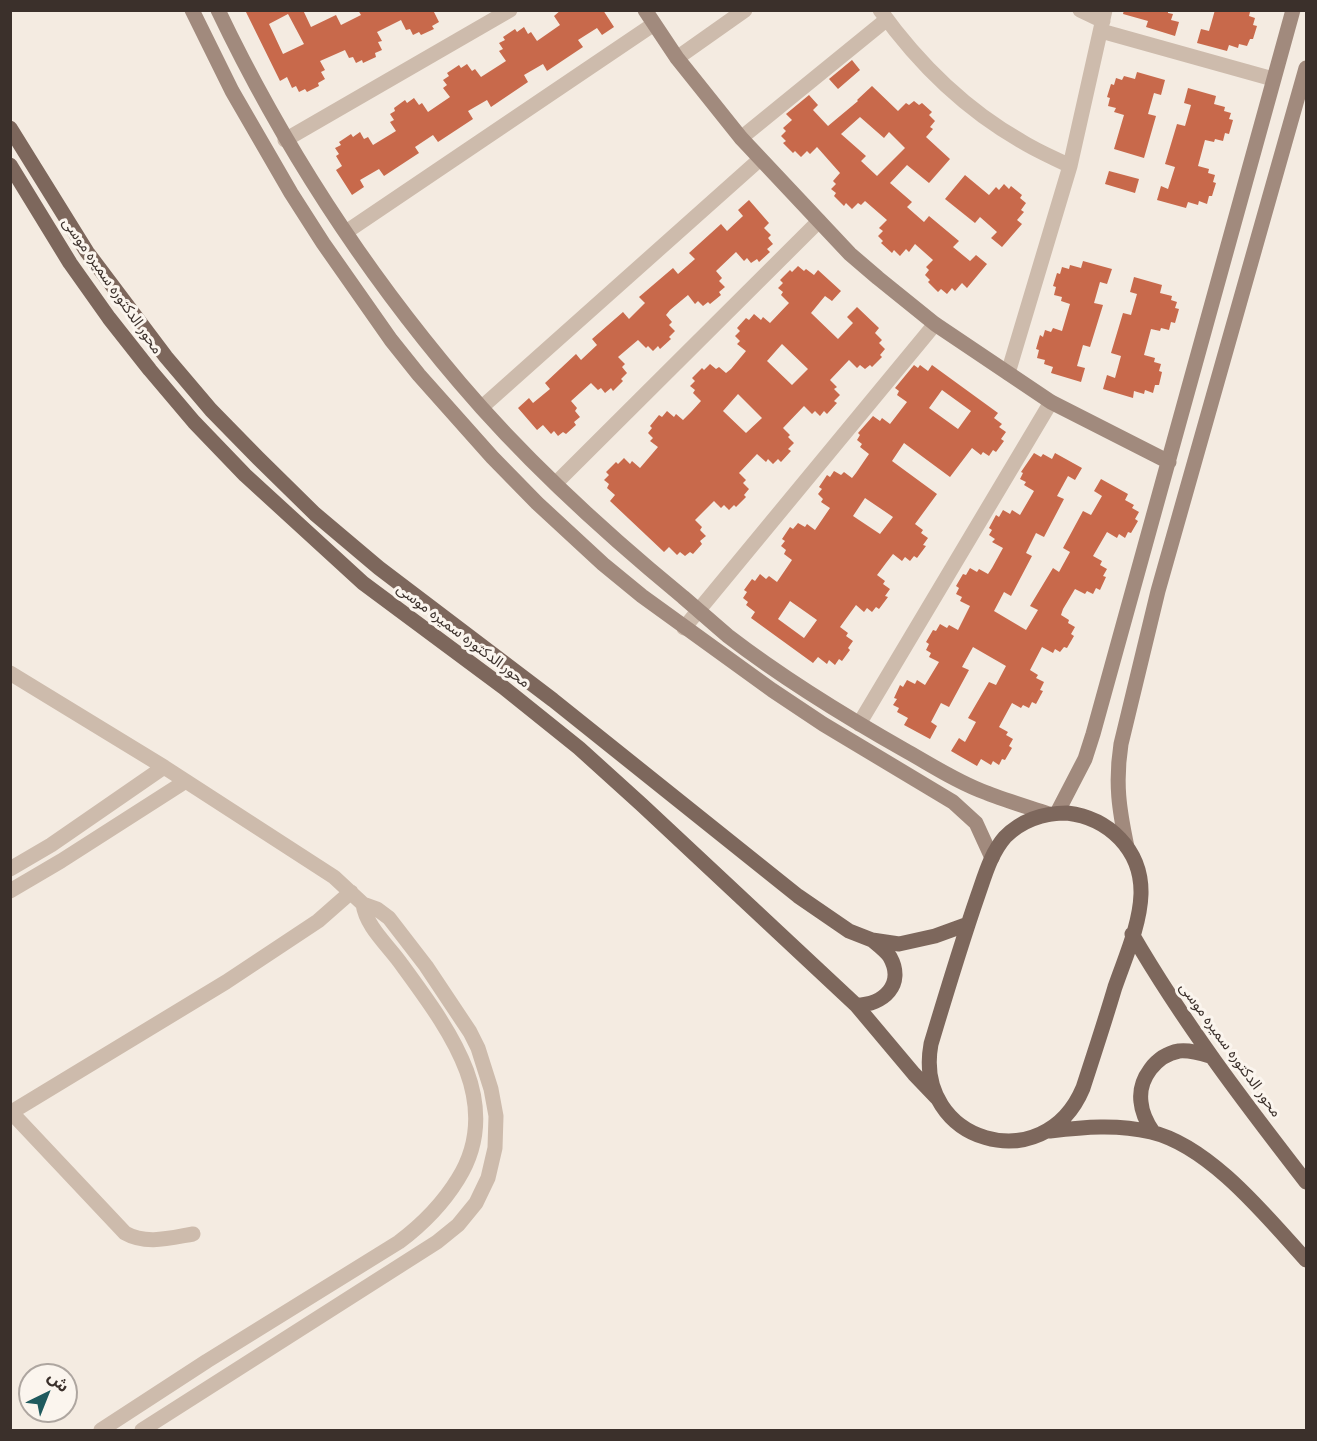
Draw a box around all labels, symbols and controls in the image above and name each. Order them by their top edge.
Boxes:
street label: محور الدكتوره سميره موسى [58,214,166,358]
street label: محور الدكتوره سميره موسى [393,580,533,692]
street label: محور الدكتوره سميره موسى [1175,979,1285,1121]
north arrow [18,1363,78,1423]
text: ش [43,1366,74,1397]

